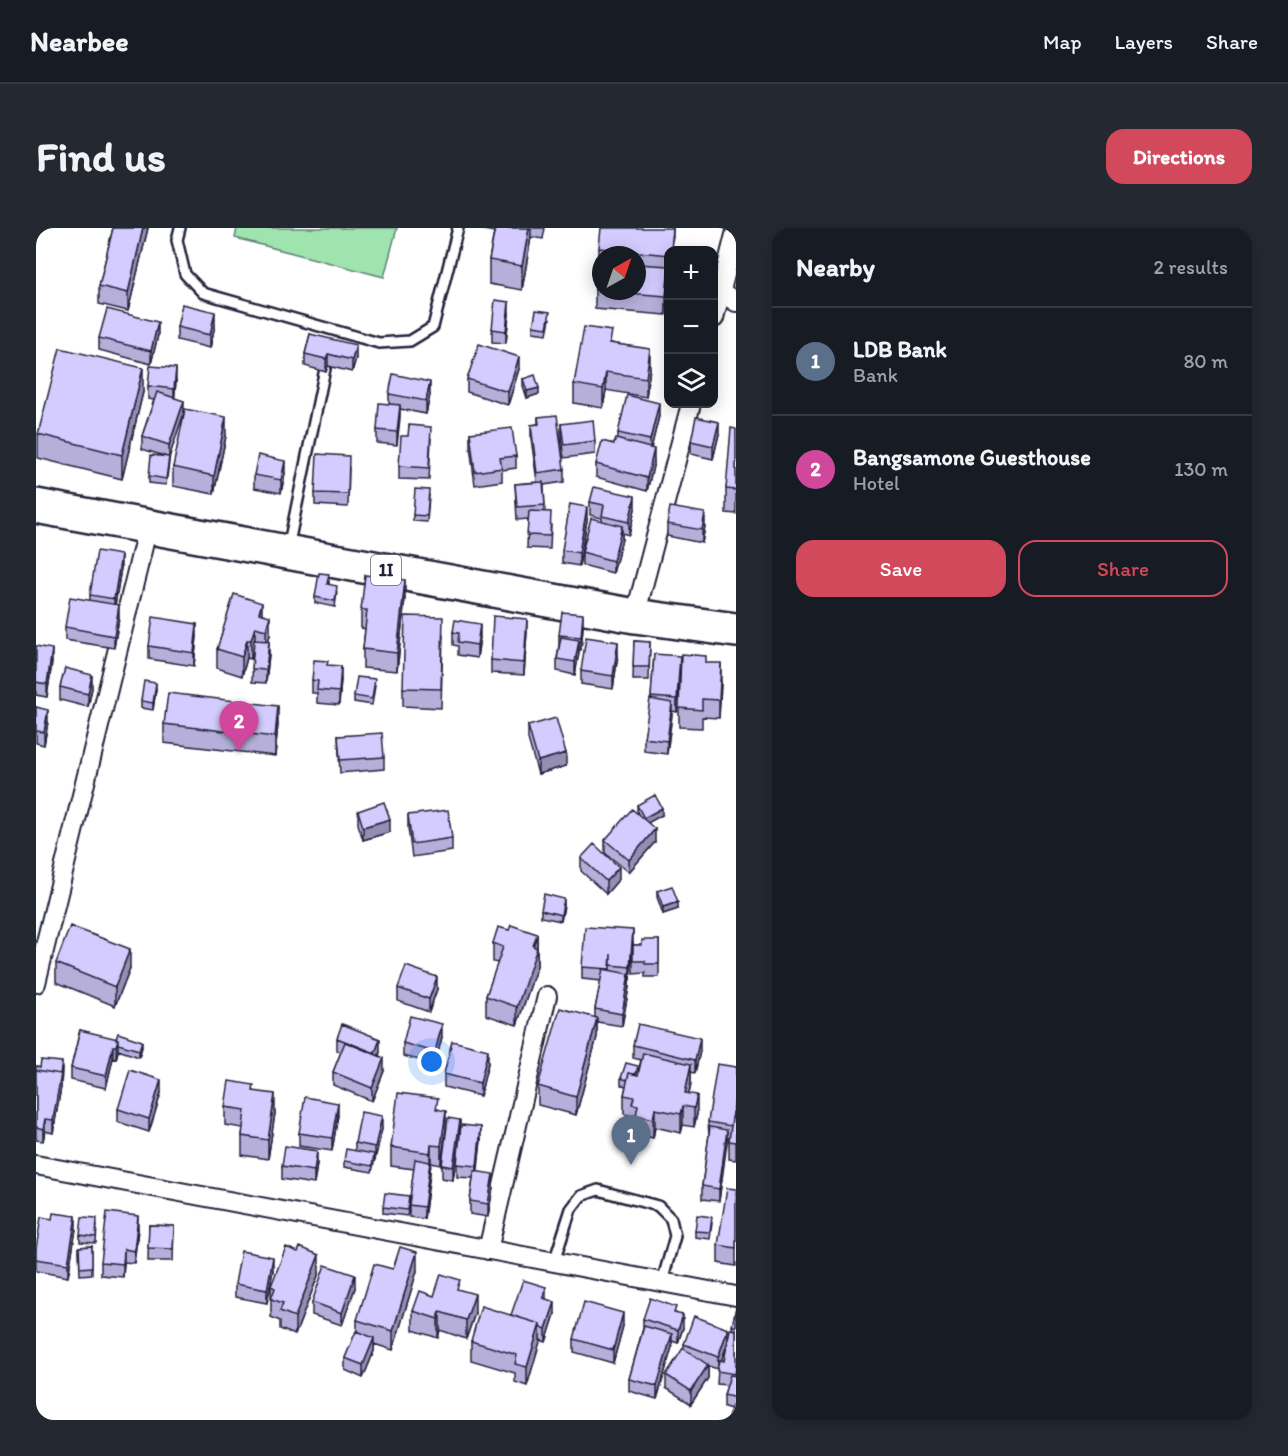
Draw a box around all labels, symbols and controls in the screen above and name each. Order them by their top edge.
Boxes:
text: Nearbee [30,24,129,58]
text: Map [1043,29,1082,54]
text: Layers [1115,29,1173,54]
text: Share [1206,29,1258,54]
button: Directions [1106,129,1252,184]
text: Find us [36,131,166,182]
north arrow [592,246,646,300]
map controls [664,246,718,408]
button: + [664,246,718,300]
text: Nearby [796,251,875,283]
text: 2 results [1154,255,1228,279]
button: − [664,300,718,354]
text: LDB Bank [853,336,947,363]
text: 1 [811,349,820,373]
text: 80 m [1183,349,1228,373]
button: layers [664,354,718,408]
text: Bank [853,363,898,387]
text: Bangsamone Guesthouse [853,444,1091,471]
text: 2 [810,457,821,481]
text: 130 m [1174,457,1228,481]
text: Hotel [853,471,900,495]
button: Save [796,540,1006,597]
button: Share [1018,540,1228,597]
road number: 1I [371,555,401,585]
pin: 2 [220,702,258,751]
your location [417,1047,446,1076]
pin: 1 [612,1116,650,1165]

